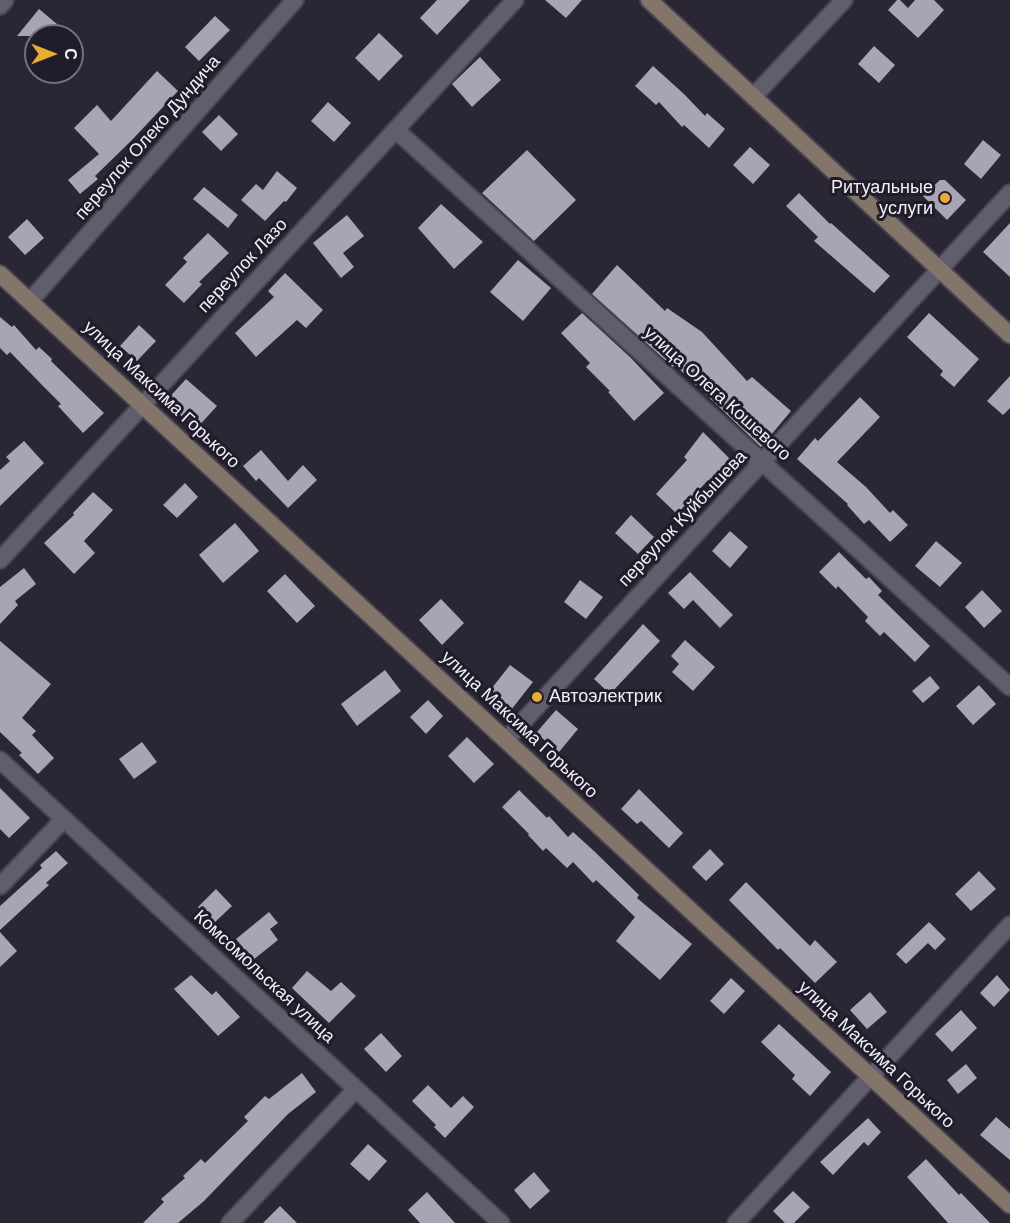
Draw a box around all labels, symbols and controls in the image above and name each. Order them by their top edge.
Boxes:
north arrow [24,24,84,84]
text: С [62,48,79,60]
street label: переулок Олеко Дундича [71,51,225,225]
place label: Ритуальные услуги [831,177,933,219]
marker: Ритуальные услуги [938,191,952,205]
street label: переулок Лазо [194,214,292,318]
street label: улица Максима Горького [78,317,244,473]
street label: улица Олега Кошевого [639,322,795,466]
street label: переулок Куйбышева [614,446,752,592]
street label: улица Максима Горького [436,647,602,803]
place label: Автоэлектрик [549,686,662,708]
marker: Автоэлектрик [530,690,544,704]
street label: Комсомольская улица [189,906,339,1048]
street label: улица Максима Горького [793,977,959,1133]

